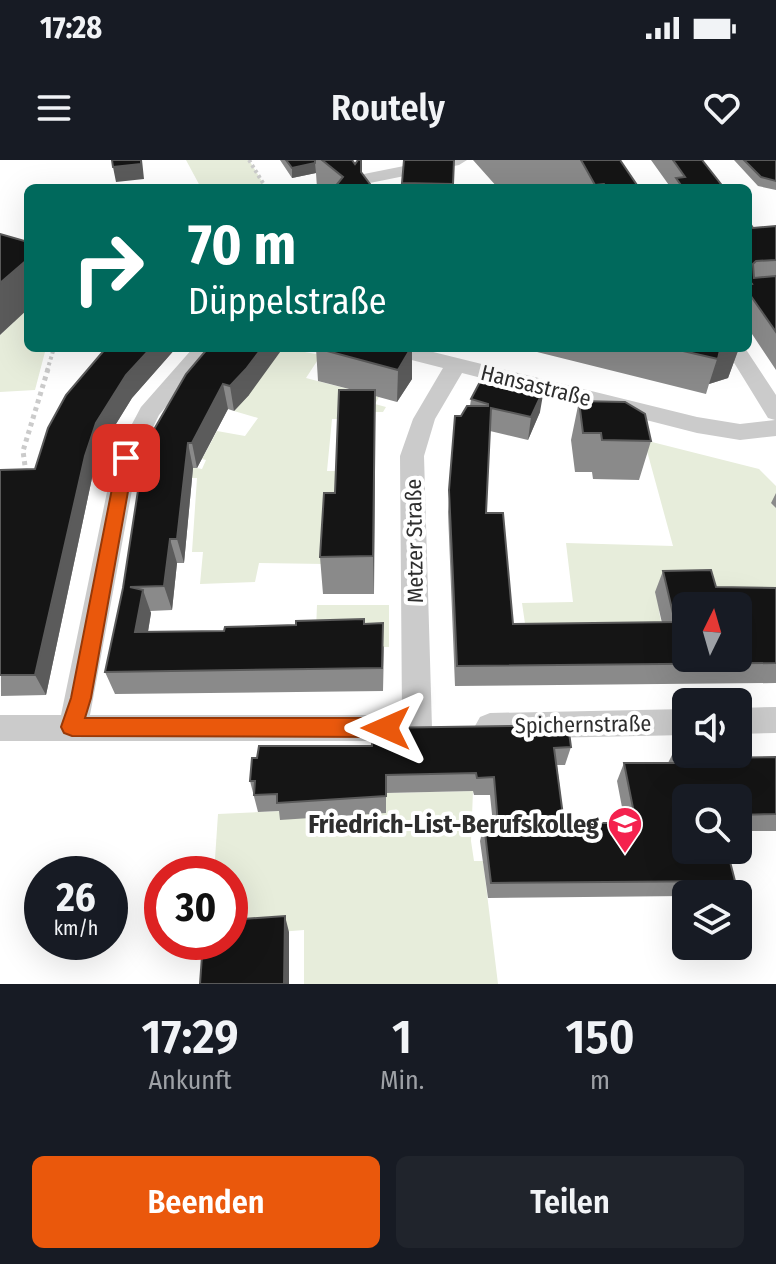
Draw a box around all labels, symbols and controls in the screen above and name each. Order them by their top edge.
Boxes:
text: 17:28 [40,10,102,46]
icon: menu [32,86,76,130]
text: Routely [331,86,445,130]
icon: heart [700,86,744,130]
text: 70 m [188,212,296,279]
icon: right [56,216,160,320]
text: Düppelstraße [188,280,387,324]
street label: Hansastraße [478,359,594,412]
pin [92,424,160,492]
icon: arrive [104,436,148,480]
street label: Metzer Straße [400,479,429,603]
north arrow [672,592,752,672]
map controls [672,592,752,960]
position arrow [344,686,428,770]
button: sound [672,688,752,768]
street label: Spichernstraße [515,710,651,739]
button: search [672,784,752,864]
school or university icon: Friedrich-List-Berufskolleg [606,805,644,855]
place label: Friedrich-List-Berufskolleg [308,809,599,840]
speed limit sign: 30 [144,856,248,960]
text: 26 [56,874,96,922]
button: layers [672,880,752,960]
text: km/h [54,916,98,940]
text: 17:29 [141,1008,239,1066]
text: 1 [392,1008,412,1066]
text: 150 [566,1008,635,1066]
text: Ankunft [148,1065,231,1096]
text: Min. [380,1065,424,1096]
text: m [590,1065,610,1096]
button: Beenden [32,1156,380,1248]
button: Teilen [396,1156,744,1248]

